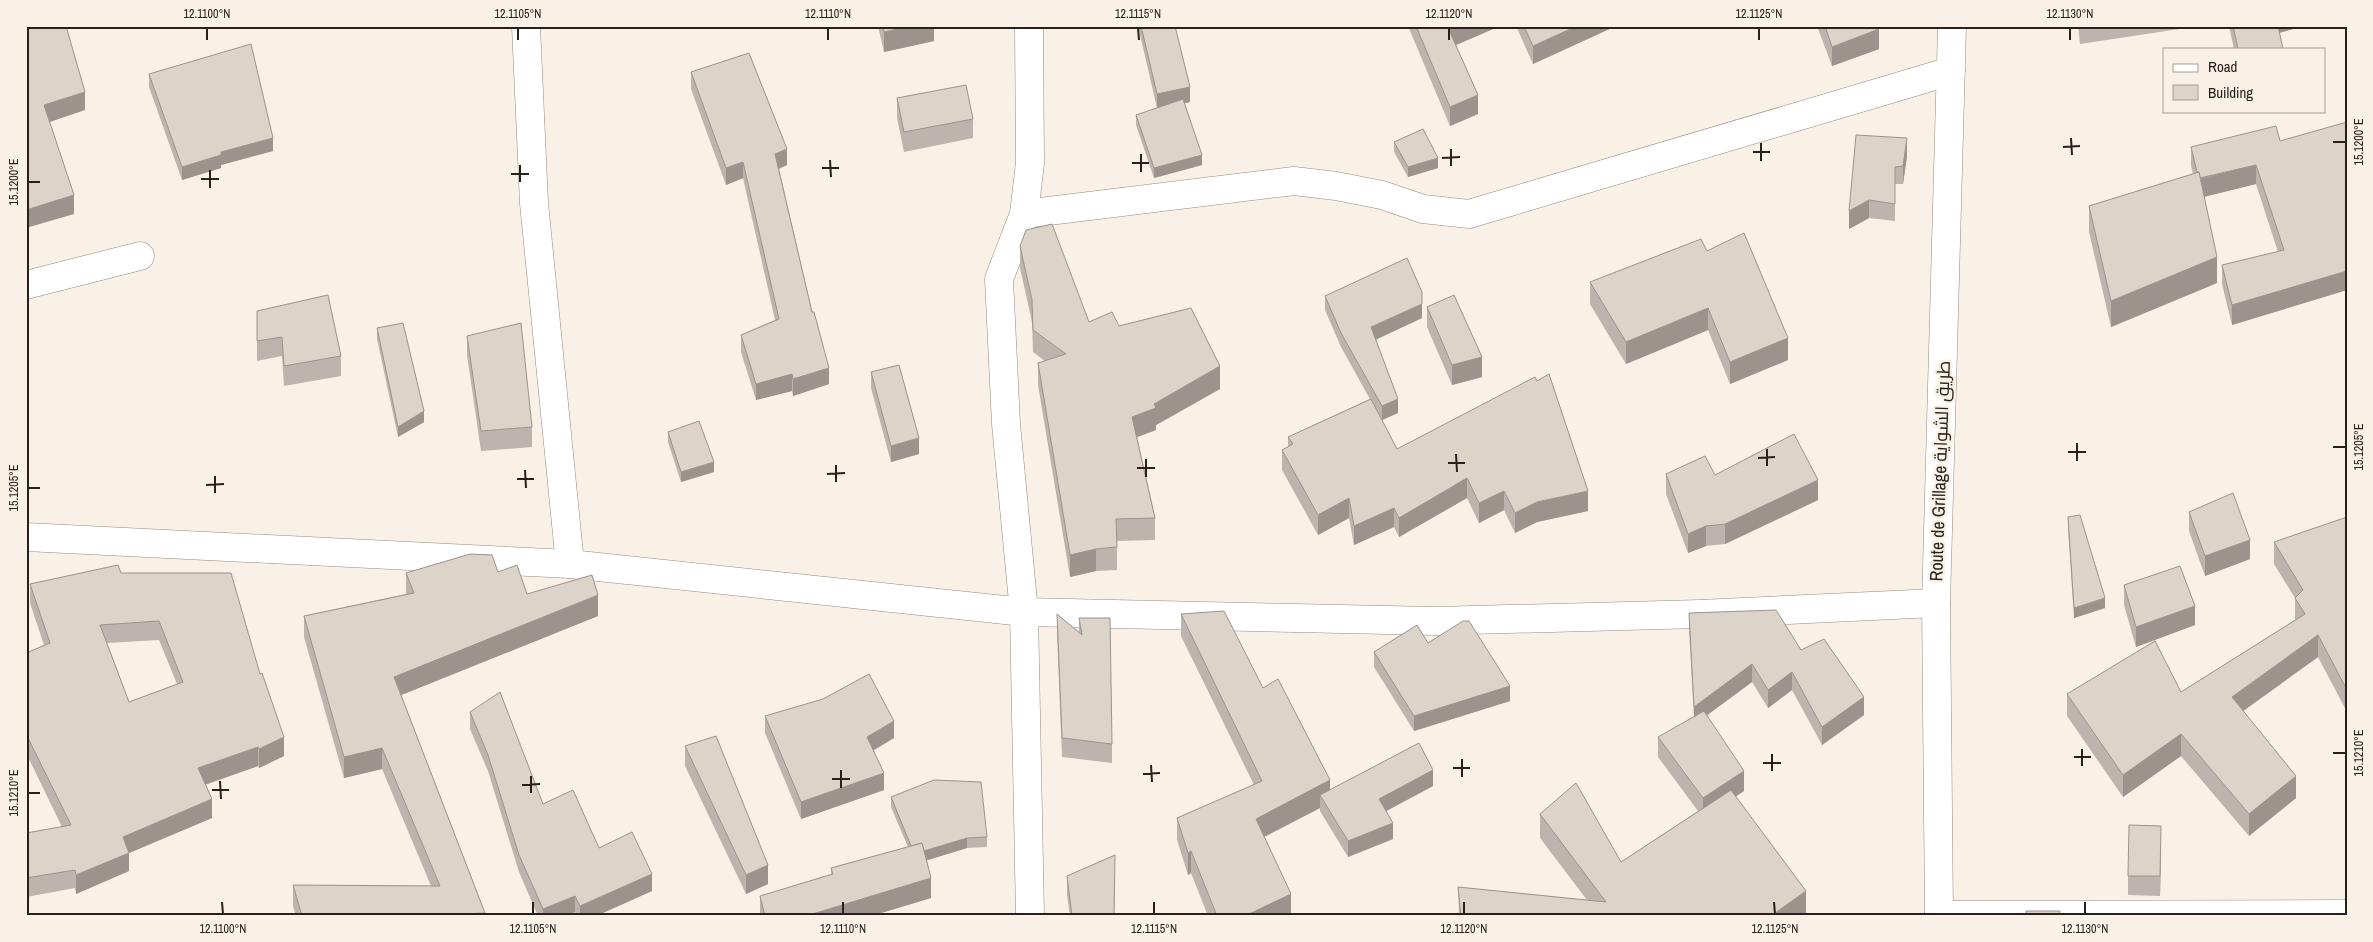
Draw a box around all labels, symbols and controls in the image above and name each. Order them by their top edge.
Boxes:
text: 12.1100°N [184,6,230,22]
text: 12.1105°N [495,6,541,22]
text: 12.1110°N [805,6,851,22]
text: 12.1115°N [1115,6,1161,22]
text: 12.1120°N [1426,6,1472,22]
text: 12.1125°N [1736,6,1782,22]
text: 12.1130°N [2047,6,2093,22]
legend [2163,48,2326,112]
text: Road [2208,56,2237,77]
text: Building [2208,82,2253,103]
text: 15.1200°E [2351,119,2367,165]
text: 15.1200°E [6,159,22,205]
street label: Route de Grillage طريق الشواية [1923,360,1956,582]
text: 15.1205°E [2351,424,2367,470]
text: 15.1205°E [6,465,22,511]
text: 15.1210°E [2351,730,2367,776]
text: 15.1210°E [6,770,22,816]
text: 12.1100°N [200,921,246,937]
text: 12.1105°N [510,921,556,937]
text: 12.1110°N [820,921,866,937]
text: 12.1115°N [1131,921,1177,937]
text: 12.1120°N [1441,921,1487,937]
text: 12.1125°N [1752,921,1798,937]
text: 12.1130°N [2062,921,2108,937]

